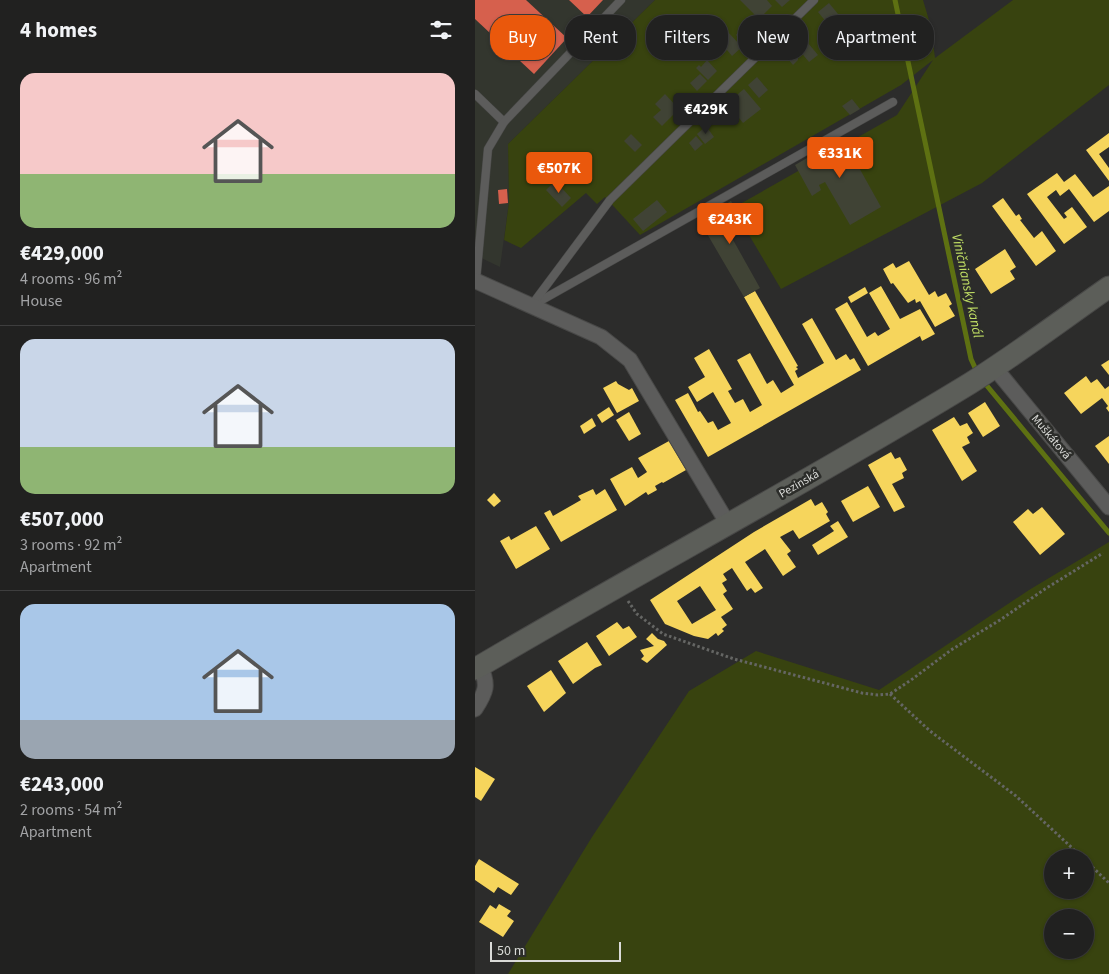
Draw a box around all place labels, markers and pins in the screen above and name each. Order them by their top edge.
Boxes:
pin: €429K [671,92,741,135]
pin: €331K [805,136,875,179]
pin: €507K [524,152,594,194]
pin: €243K [695,202,765,245]

